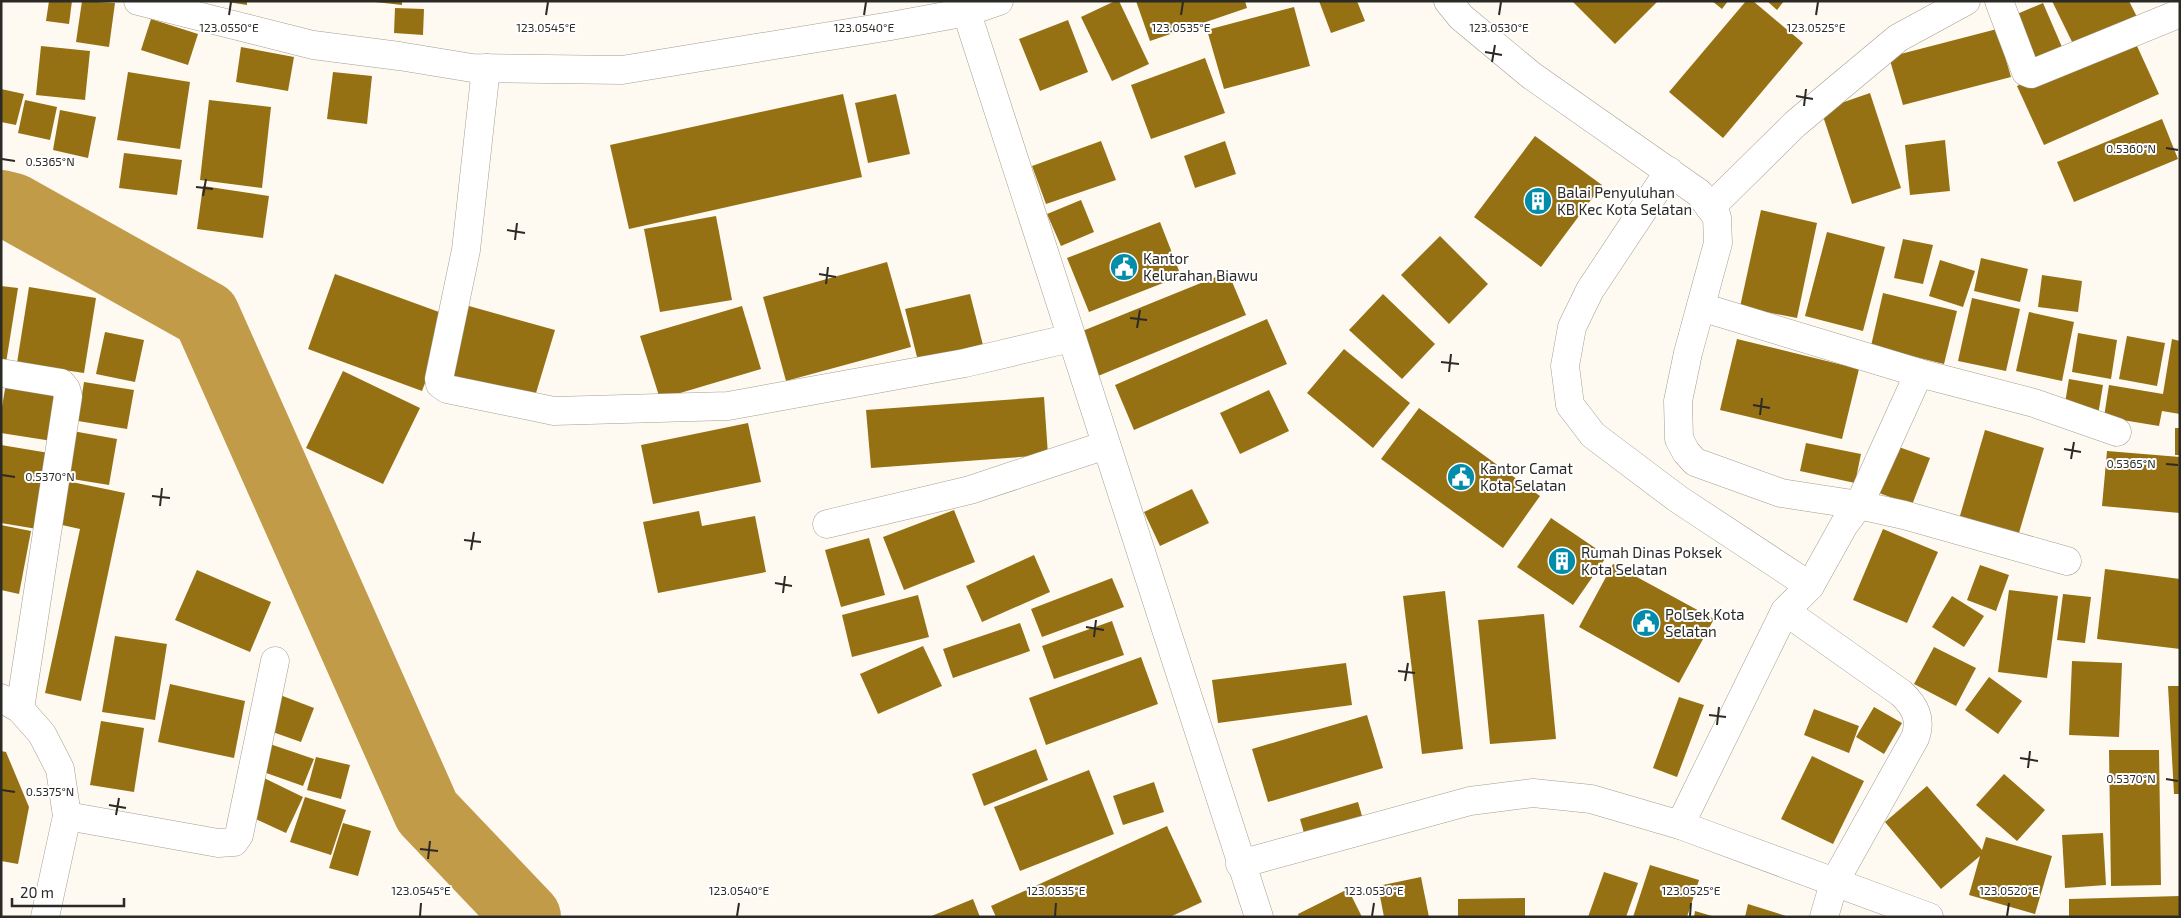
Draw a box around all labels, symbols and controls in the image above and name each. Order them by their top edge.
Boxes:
text: 123.0550°E [199,20,259,34]
text: 123.0545°E [516,20,576,34]
text: 123.0540°E [834,20,894,34]
text: 123.0535°E [1152,20,1211,34]
text: 123.0530°E [1469,20,1529,34]
text: 123.0525°E [1787,20,1846,34]
text: 0.5360°N [2106,141,2156,155]
text: 0.5365°N [25,154,75,168]
place label: Balai Penyuluhan KB Kec Kota Selatan [1557,183,1692,218]
building icon: Balai Penyuluhan KB Kec Kota Selatan [1523,186,1553,216]
place label: Kantor Kelurahan Biawu [1143,249,1258,284]
public building icon: Kantor Kelurahan Biawu [1109,252,1139,282]
text: 0.5365°N [2106,456,2156,470]
place label: Kantor Camat Kota Selatan [1480,459,1573,494]
public building icon: Kantor Camat Kota Selatan [1446,462,1476,492]
text: 0.5370°N [25,469,75,483]
place label: Rumah Dinas Poksek Kota Selatan [1581,543,1722,578]
building icon: Rumah Dinas Poksek Kota Selatan [1547,546,1577,576]
place label: Polsek Kota Selatan [1665,605,1744,640]
public building icon: Polsek Kota Selatan [1631,608,1661,638]
text: 0.5370°N [2106,771,2156,785]
text: 0.5375°N [26,784,74,798]
scale bar [12,876,125,908]
text: 20 m [20,883,54,901]
text: 123.0545°E [391,883,451,897]
text: 123.0540°E [709,883,769,897]
text: 123.0535°E [1027,883,1086,897]
text: 123.0530°E [1344,883,1404,897]
text: 123.0525°E [1662,883,1721,897]
text: 123.0520°E [1979,883,2039,897]

